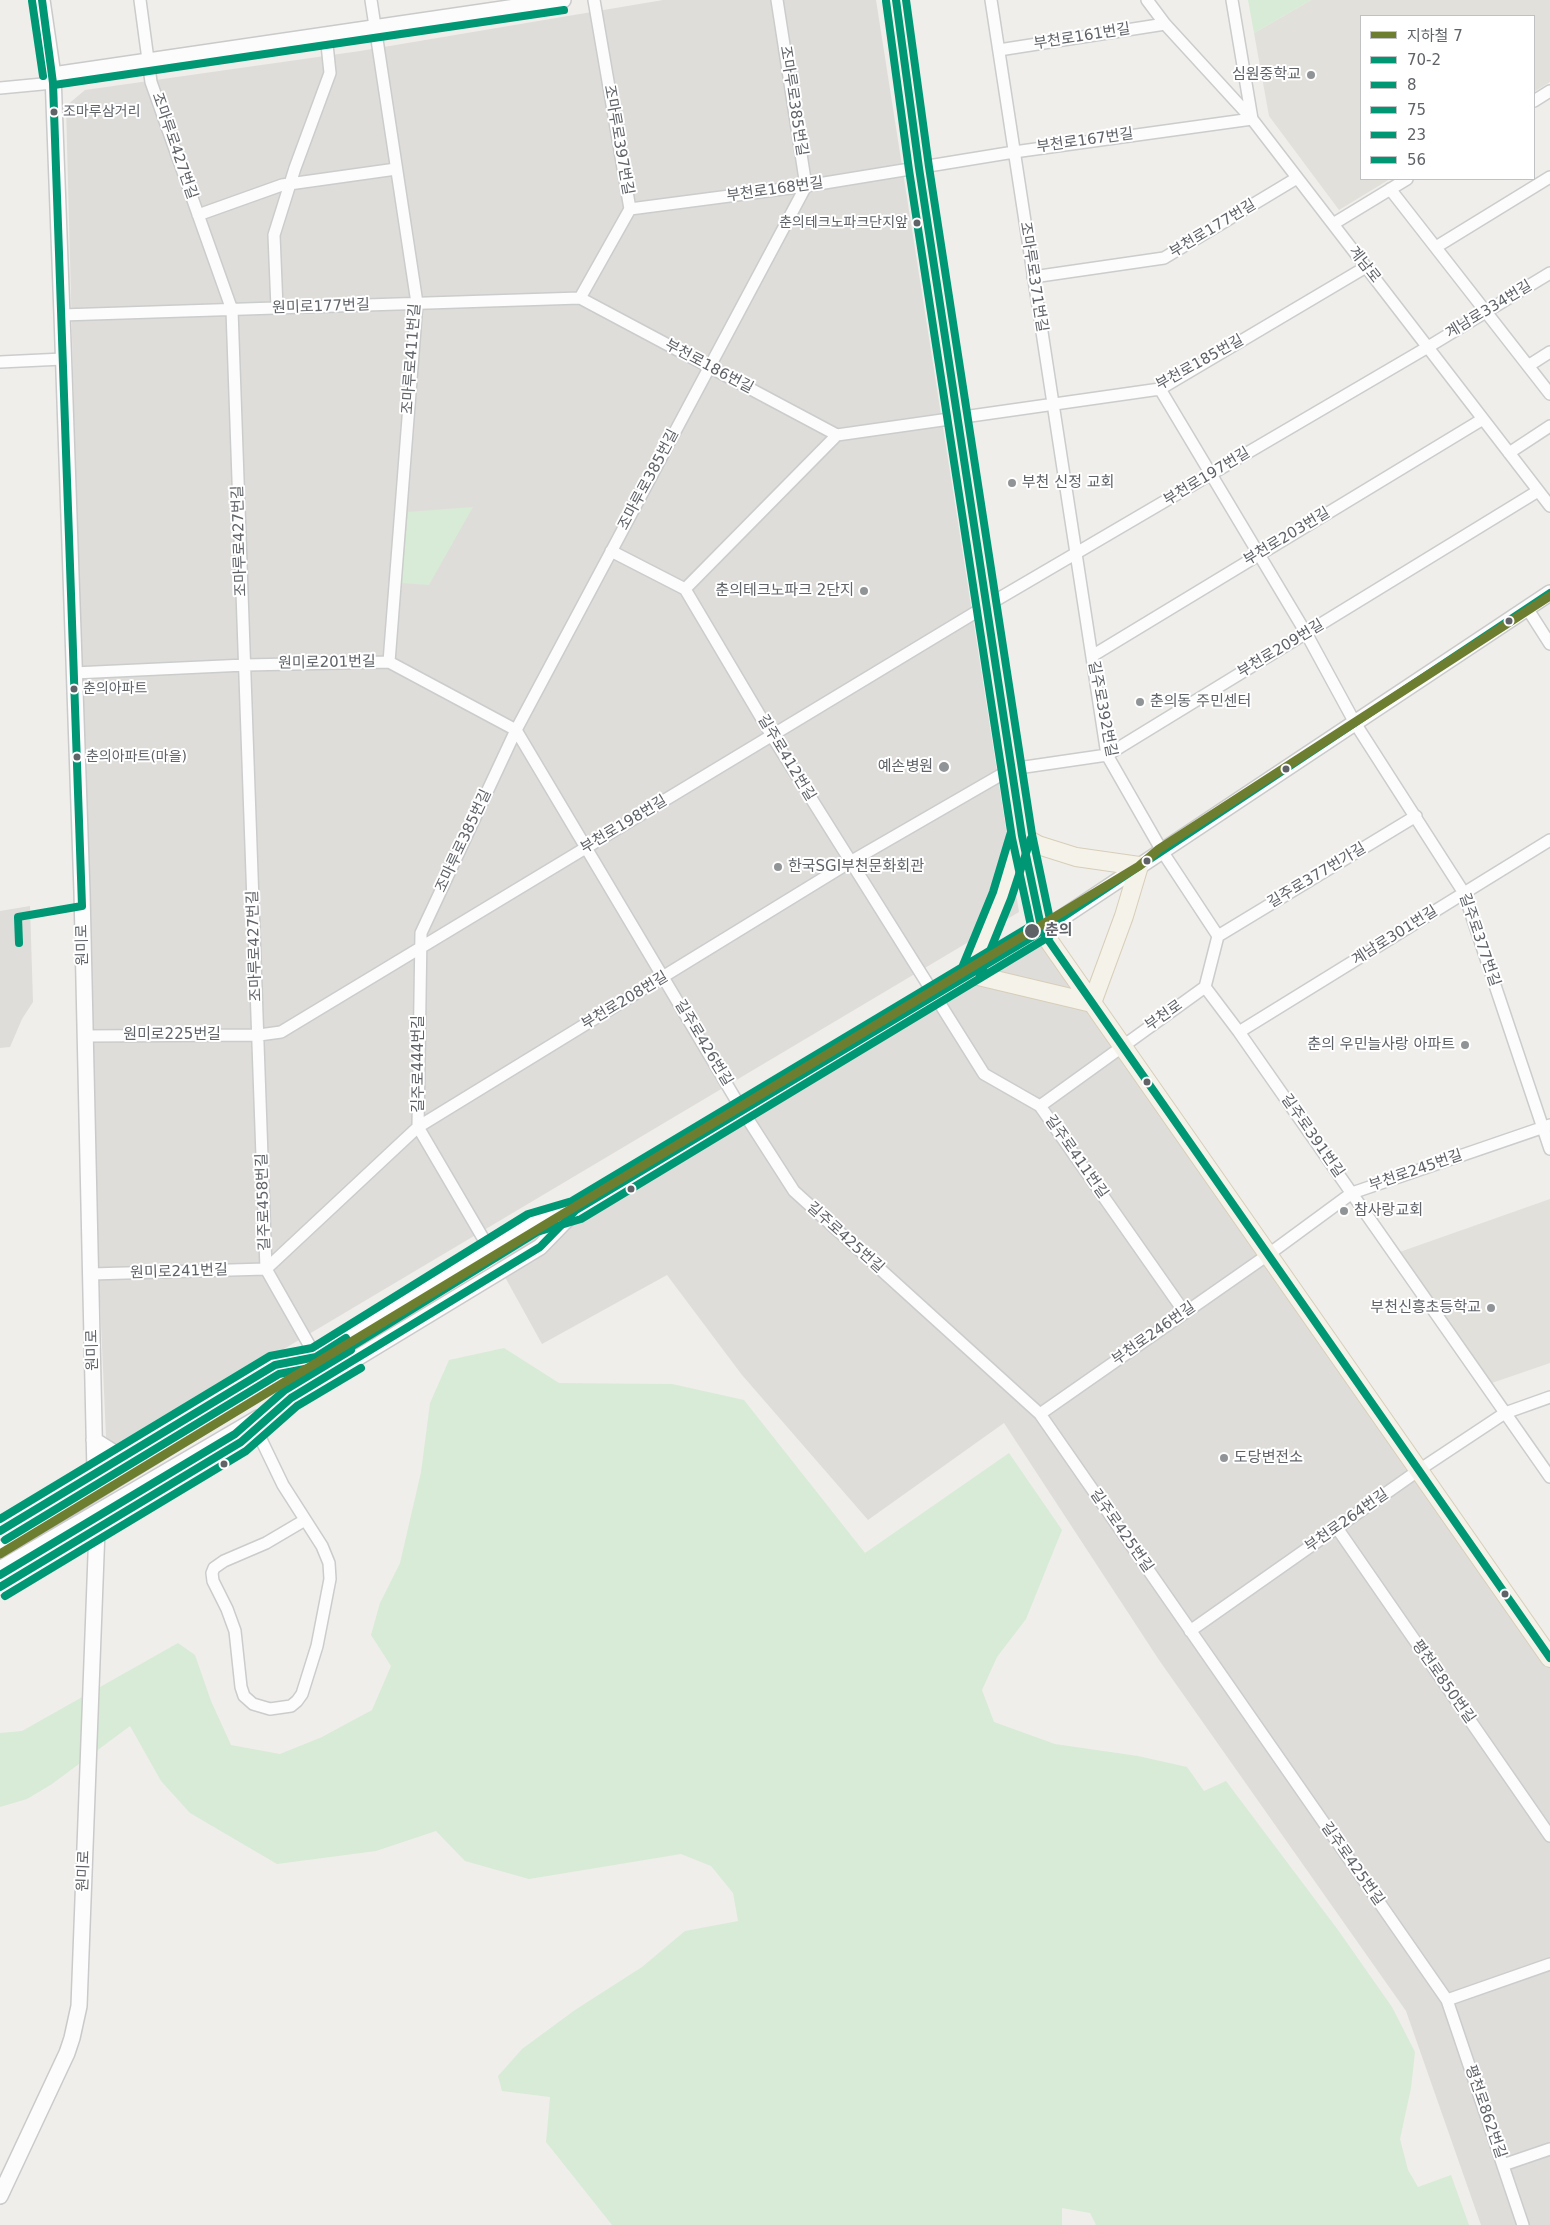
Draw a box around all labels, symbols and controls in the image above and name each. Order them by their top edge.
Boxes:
legend [1360,15,1535,180]
street label: 부천로161번길 [1032,20,1132,54]
text: 지하철 7 [1407,27,1463,45]
street label: 조마루로385번길 [775,45,811,157]
text: 70-2 [1407,51,1441,69]
place label: 심원중학교 [1232,66,1301,84]
marker: 심원중학교 [1305,69,1317,81]
text: 8 [1407,76,1417,94]
street label: 조마루로397번길 [599,84,637,196]
street label: 조마루로427번길 [147,90,201,202]
text: 75 [1407,101,1426,119]
place label: 조마루삼거리 [63,104,140,120]
marker: 조마루삼거리 [49,107,59,117]
street label: 부천로167번길 [1035,125,1135,157]
text: 23 [1407,126,1426,144]
text: 56 [1407,151,1426,169]
street label: 부천로168번길 [725,174,825,206]
street label: 부천로177번길 [1167,196,1259,262]
place label: 춘의테크노파크단지앞 [779,215,908,231]
marker: 춘의테크노파크단지앞 [912,218,922,228]
street label: 조마루로371번길 [1015,221,1051,333]
street label: 계남로 [1344,243,1384,287]
street label: 계남로334번길 [1443,277,1535,343]
street label: 원미로177번길 [272,296,370,318]
street label: 조마루로411번길 [399,303,425,415]
street label: 부천로185번길 [1153,331,1247,395]
street label: 부천로186번길 [662,336,756,398]
street label: 조마루로385번길 [615,427,683,533]
street label: 부천로197번길 [1161,444,1253,510]
place label: 부천 신정 교회 [1022,474,1114,492]
marker: 부천 신정 교회 [1006,477,1018,489]
street label: 조마루로427번길 [229,485,251,597]
street label: 부천로203번길 [1241,504,1333,570]
place label: 춘의테크노파크 2단지 [715,582,854,600]
marker: 춘의테크노파크 2단지 [858,585,870,597]
street label: 부천로209번길 [1235,616,1327,682]
unlabelled marker [1504,616,1514,626]
street label: 원미로201번길 [278,653,376,673]
street label: 길주로392번길 [1084,659,1120,759]
place label: 춘의아파트 [83,681,147,697]
marker: 춘의아파트 [69,684,79,694]
place label: 춘의동 주민센터 [1150,693,1251,711]
marker: 춘의동 주민센터 [1134,696,1146,708]
street label: 길주로412번길 [753,712,819,804]
place label: 춘의아파트(마을) [86,749,187,765]
marker: 춘의아파트(마을) [72,752,82,762]
place label: 예손병원 [878,758,933,776]
marker: 예손병원 [937,760,951,774]
unlabelled marker [1281,764,1291,774]
street label: 조마루로385번길 [432,787,496,895]
street label: 부천로198번길 [578,792,670,858]
street label: 길주로377번가길 [1265,840,1369,912]
unlabelled marker [1142,856,1152,866]
place label: 한국SGI부천문화회관 [788,858,924,876]
marker: 한국SGI부천문화회관 [772,861,784,873]
street label: 조마루로427번길 [244,890,266,1002]
street label: 길주로377번길 [1455,891,1503,989]
street label: 계남로301번길 [1349,902,1441,970]
marker: 춘의 [1023,922,1041,940]
place label: 춘의 [1045,922,1073,940]
street label: 원미로 [74,924,92,966]
street label: 부천로208번길 [579,968,671,1034]
street label: 길주로426번길 [670,997,736,1089]
street label: 부천로 [1142,997,1186,1035]
street label: 길주로444번길 [410,1015,428,1113]
street label: 원미로225번길 [123,1026,221,1044]
place label: 춘의 우민늘사랑 아파트 [1307,1036,1455,1054]
marker: 춘의 우민늘사랑 아파트 [1459,1039,1471,1051]
unlabelled marker [1142,1077,1152,1087]
street label: 길주로391번길 [1277,1091,1347,1181]
street label: 길주로411번길 [1041,1112,1111,1202]
street label: 부천로245번길 [1367,1147,1465,1195]
street label: 길주로458번길 [253,1153,275,1251]
unlabelled marker [626,1184,636,1194]
street label: 길주로425번길 [803,1199,887,1277]
place label: 참사랑교회 [1354,1202,1423,1220]
marker: 참사랑교회 [1338,1205,1350,1217]
street label: 원미로241번길 [130,1261,228,1283]
street label: 부천로246번길 [1109,1299,1199,1369]
place label: 부천신흥초등학교 [1371,1299,1481,1317]
marker: 부천신흥초등학교 [1485,1302,1497,1314]
street label: 원미로 [84,1329,102,1371]
place label: 도당변전소 [1234,1449,1303,1467]
marker: 도당변전소 [1218,1452,1230,1464]
unlabelled marker [219,1459,229,1469]
street label: 길주로425번길 [1086,1486,1156,1576]
street label: 부천로264번길 [1302,1486,1392,1556]
unlabelled marker [1500,1589,1510,1599]
street label: 평천로850번길 [1408,1637,1478,1727]
street label: 길주로425번길 [1317,1819,1387,1909]
street label: 원미로 [74,1850,94,1892]
street label: 평천로862번길 [1461,2063,1509,2161]

